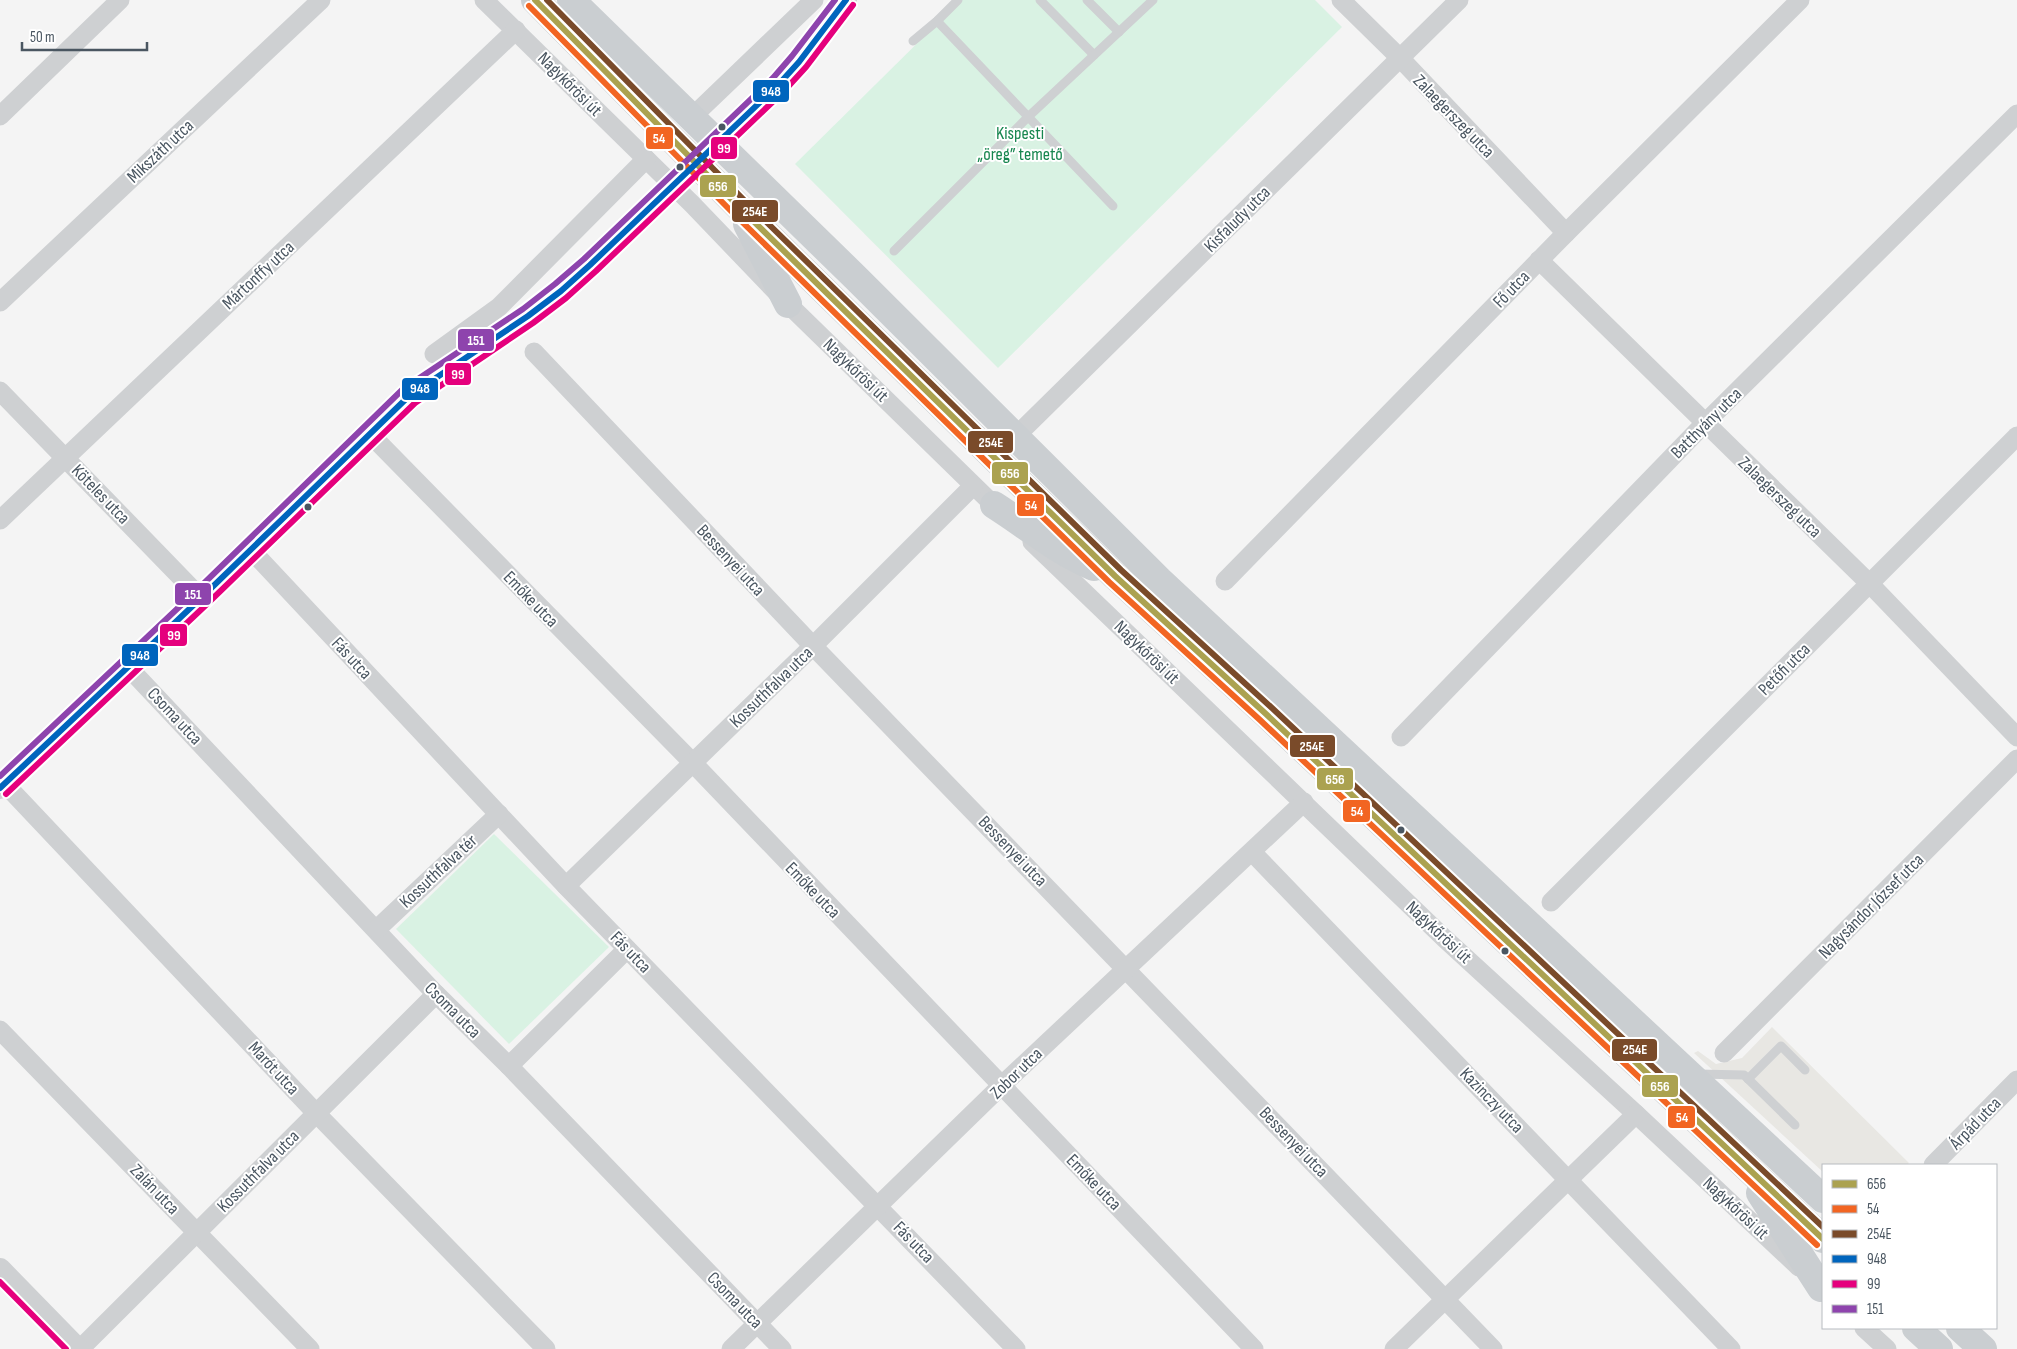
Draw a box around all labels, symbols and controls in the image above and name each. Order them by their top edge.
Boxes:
scale bar [22,20,148,52]
text: 50 m [30,28,55,47]
street label: Nagykőrösi út [533,48,606,121]
street label: Zalaegerszeg utca [1409,70,1499,162]
line badge: 948 [752,79,790,103]
text: 948 [761,83,781,100]
street label: Mikszáth utca [123,115,198,187]
unlabelled marker [717,122,727,132]
park label: Kispesti „öreg” temető [977,123,1063,165]
line badge: 54 [645,126,674,150]
text: 54 [653,130,666,147]
line badge: 99 [710,136,738,160]
text: 99 [717,140,731,157]
unlabelled marker [675,162,685,172]
line badge: 656 [699,174,737,198]
text: 656 [708,178,728,195]
street label: Kisfaludy utca [1200,182,1275,257]
line badge: 254E [731,199,779,223]
text: 254E [743,203,767,220]
street label: Mártonffy utca [218,237,299,314]
street label: Fő utca [1489,266,1534,312]
line badge: 151 [457,328,495,352]
text: 151 [467,332,485,349]
street label: Nagykőrösi út [819,334,893,407]
line badge: 99 [444,362,472,386]
text: 99 [451,366,465,383]
line badge: 948 [401,377,439,401]
text: 948 [410,380,430,397]
street label: Batthyány utca [1667,384,1746,463]
line badge: 254E [967,430,1014,454]
text: 254E [979,434,1003,451]
street label: Zalaegerszeg utca [1734,452,1826,542]
street label: Köteles utca [67,460,134,529]
line badge: 656 [991,461,1029,485]
text: 656 [1000,465,1020,482]
line badge: 54 [1016,493,1045,517]
text: 54 [1025,497,1038,514]
unlabelled marker [303,502,313,512]
street label: Bessenyei utca [692,520,769,600]
street label: Emőke utca [499,567,563,632]
line badge: 151 [174,582,212,606]
text: 151 [184,586,202,603]
street label: Nagykőrösi út [1110,616,1184,689]
line badge: 99 [159,623,188,647]
text: 99 [167,627,181,644]
street label: Fás utca [327,633,376,684]
street label: Petőfi utca [1754,639,1815,700]
street label: Kossuthfalva utca [725,642,817,732]
line badge: 948 [121,643,159,667]
text: 948 [130,647,150,664]
street label: Csoma utca [143,683,206,749]
line badge: 254E [1289,734,1336,758]
text: 254E [1300,738,1324,755]
line badge: 656 [1316,767,1354,791]
text: 656 [1325,771,1345,788]
line badge: 54 [1342,799,1371,823]
text: 54 [1351,803,1364,820]
street label: Bessenyei utca [974,812,1051,891]
unlabelled marker [1396,825,1406,835]
street label: Kossuthfalva tér [395,830,481,913]
street label: Nagysándor József utca [1814,849,1928,963]
street label: Emőke utca [781,858,845,923]
street label: Nagykőrösi út [1401,897,1476,968]
street label: Fás utca [606,927,655,977]
unlabelled marker [1500,946,1510,956]
street label: Csoma utca [420,978,485,1043]
street label: Marót utca [244,1037,304,1099]
line badge: 254E [1611,1038,1658,1062]
text: 254E [1623,1041,1647,1058]
street label: Zobor utca [986,1043,1047,1103]
street label: Kazinczy utca [1455,1063,1528,1137]
line badge: 656 [1641,1074,1679,1098]
text: 656 [1650,1078,1670,1095]
street label: Árpád utca [1945,1093,2005,1155]
street label: Bessenyei utca [1255,1103,1332,1182]
line badge: 54 [1667,1105,1696,1129]
text: 54 [1676,1109,1689,1126]
street label: Kossuthfalva utca [213,1126,304,1217]
street label: Emőke utca [1062,1150,1126,1215]
street label: Zalán utca [126,1160,184,1219]
legend [1822,1164,1997,1329]
street label: Nagykőrösi út [1698,1173,1773,1244]
text: 656 [1867,1175,1886,1194]
text: 54 [1867,1200,1879,1219]
street label: Fás utca [889,1217,938,1267]
text: 254E [1867,1225,1892,1244]
text: 948 [1867,1250,1887,1269]
street label: Csoma utca [703,1268,767,1333]
text: 99 [1867,1275,1880,1294]
text: 151 [1867,1300,1884,1319]

